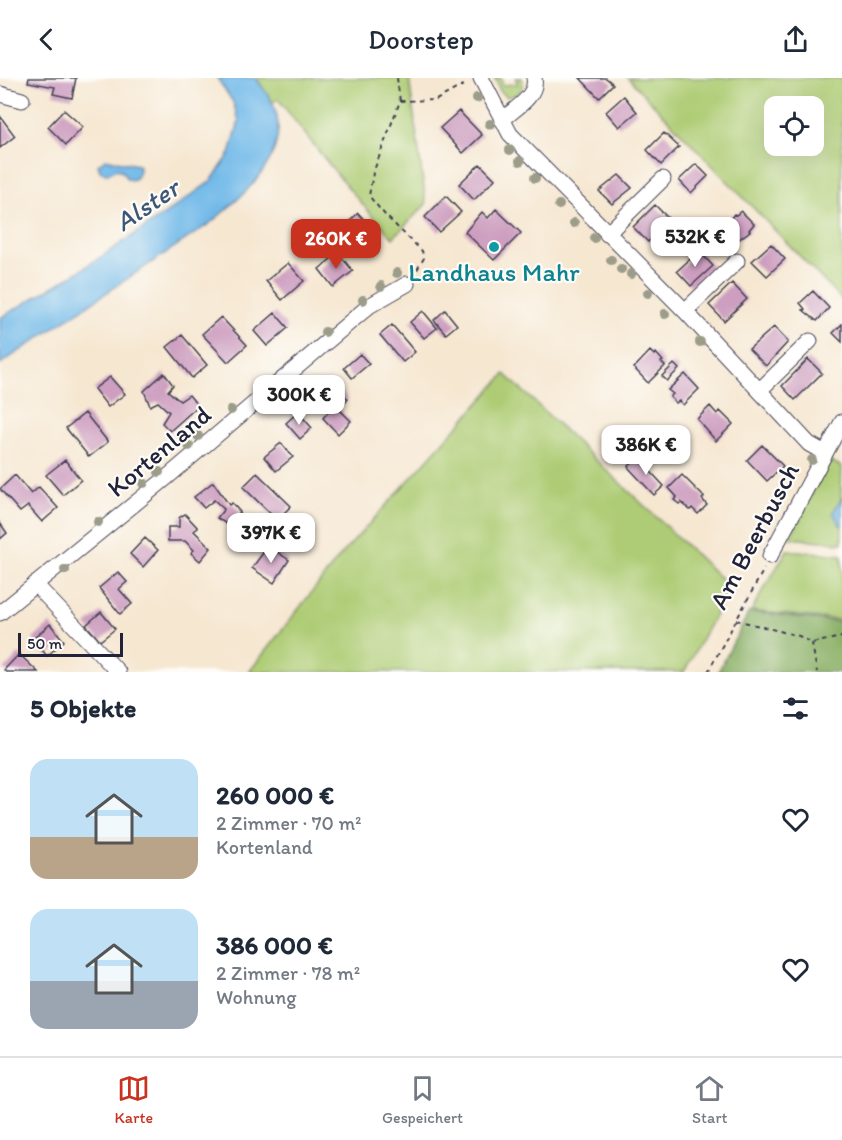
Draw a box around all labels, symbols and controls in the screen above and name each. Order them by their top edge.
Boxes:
icon: back [30,23,63,56]
text: Doorstep [368,23,474,56]
icon: share [779,23,812,56]
map controls [764,96,824,156]
button: locate [764,96,824,156]
water label: Alster [108,169,188,238]
pin: 532K € [646,217,744,268]
pin: 260K € [287,219,385,270]
text: 532K € [665,224,725,248]
text: 260K € [305,226,367,250]
marker: Landhaus Mahr [487,240,501,254]
place label: Landhaus Mahr [408,256,580,288]
pin: 300K € [250,375,348,426]
text: 300K € [267,382,331,406]
street label: Kortenland [101,398,217,504]
pin: 386K € [597,425,695,476]
text: 386K € [615,432,677,456]
street label: Am Beerbusch [702,457,806,615]
pin: 397K € [222,513,320,564]
text: 397K € [241,520,301,544]
scale bar [18,630,123,658]
text: 50 m [27,634,62,653]
text: 5 Objekte [30,692,136,724]
icon: filters [779,692,812,725]
text: 260 000 € [216,779,334,811]
icon: home [78,783,150,855]
icon: heart [779,803,812,836]
text: 2 Zimmer · 70 m² [216,811,361,835]
text: Kortenland [216,835,313,859]
text: 386 000 € [216,929,333,961]
icon: home [78,933,150,1005]
icon: heart [779,953,812,986]
text: 2 Zimmer · 78 m² [216,961,360,985]
text: Wohnung [216,985,297,1009]
tab: Karte [114,1072,153,1127]
tab: Gespeichert [382,1072,463,1127]
tab: Start [692,1072,728,1127]

